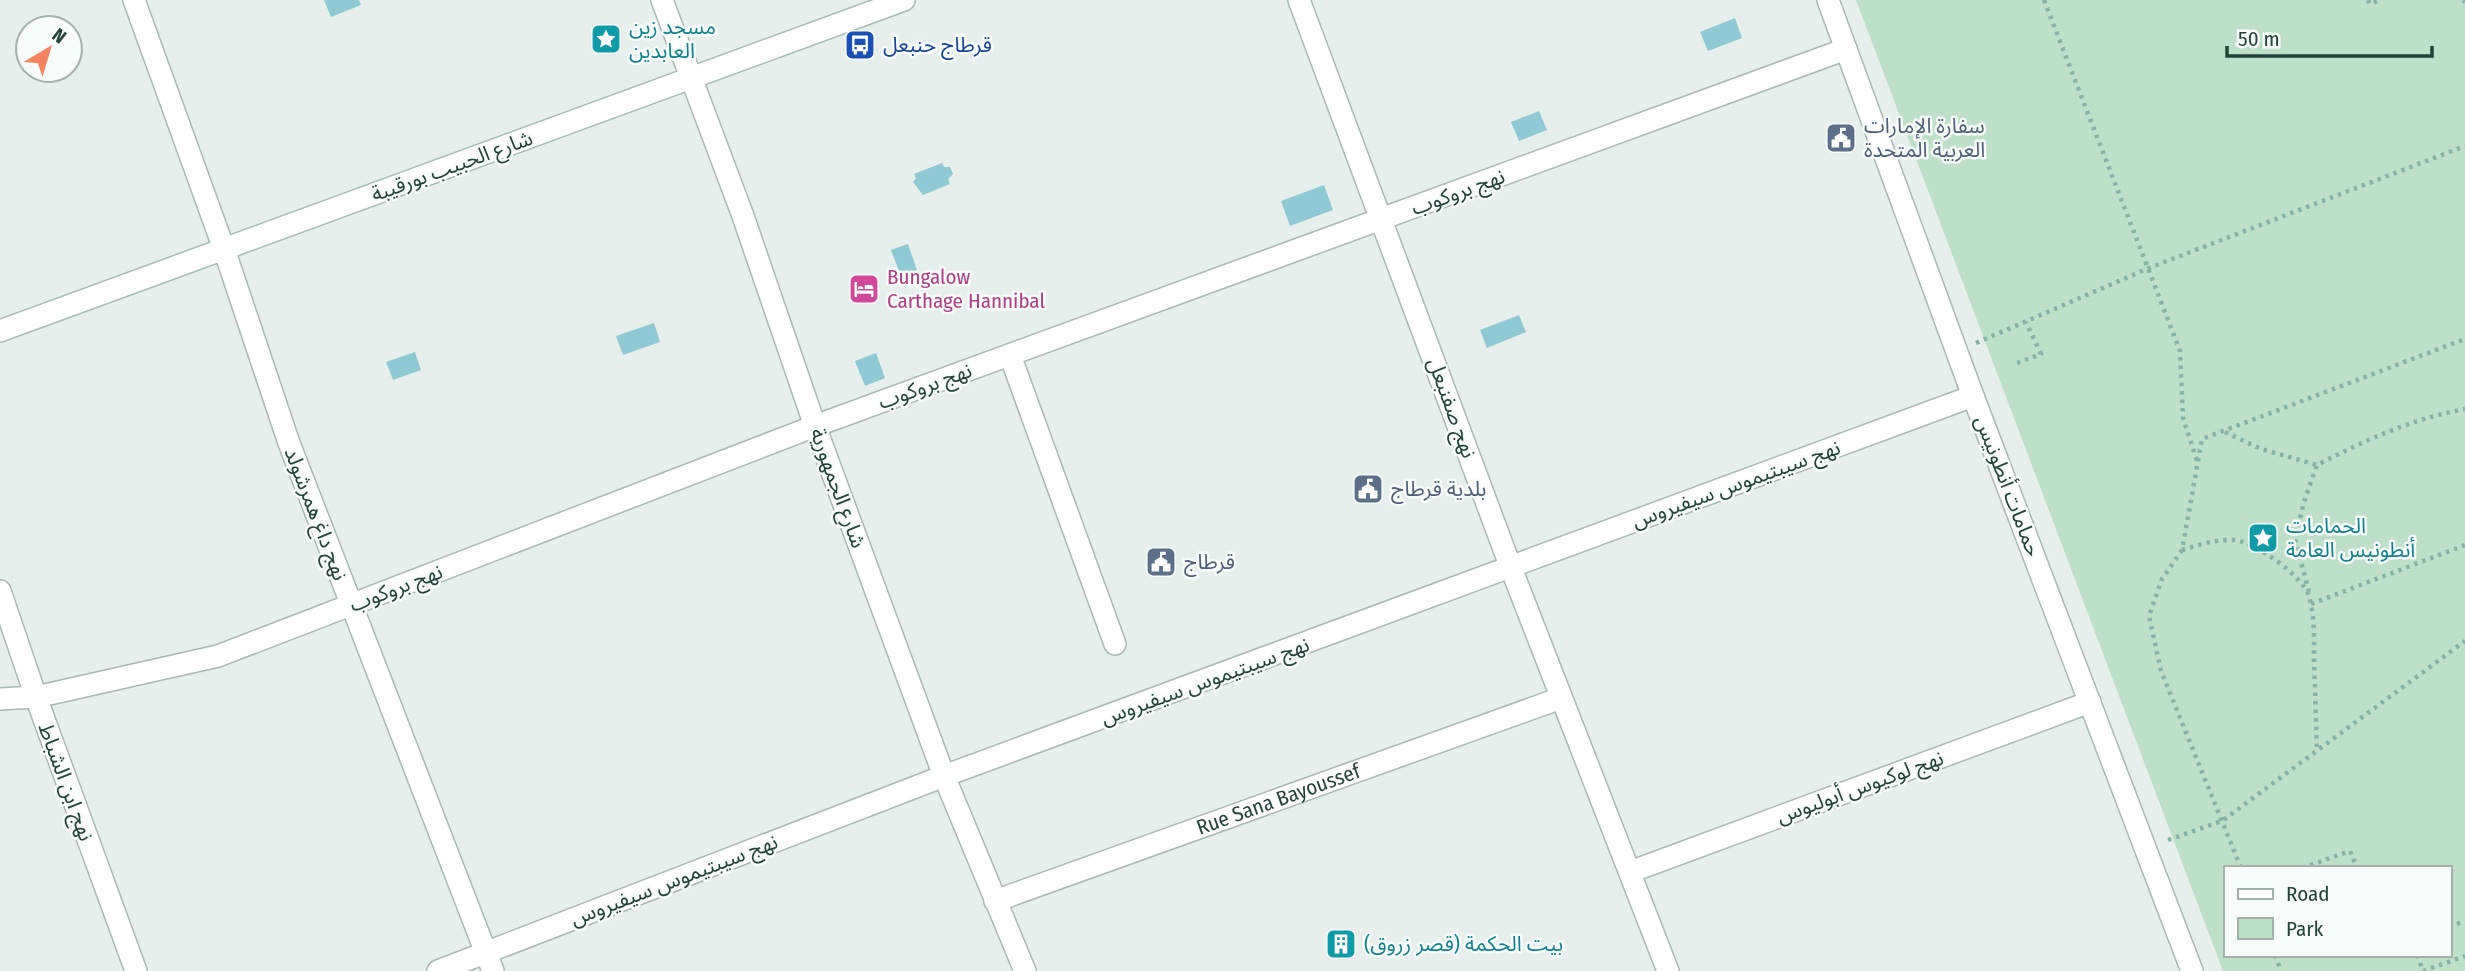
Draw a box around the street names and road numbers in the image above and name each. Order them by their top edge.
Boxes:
street label: شارع الحبيب بورقيبة [368,125,537,209]
street label: نهج بروكوب [1408,163,1509,223]
street label: نهج صفنبعل [1420,354,1482,462]
street label: نهج بروكوب [875,357,976,417]
street label: حمامات أنطونيس [1969,412,2047,560]
street label: شارع الجمهورية [802,424,872,552]
street label: نهج سيبتيموس سيفيروس [1628,434,1845,536]
street label: نهج داغ همرشولد [277,444,353,585]
street label: نهج بروكوب [346,558,447,619]
street label: نهج سيبتيموس سيفيروس [1097,631,1314,733]
street label: نهج ابن الشباط [31,719,99,845]
street label: نهج لوكيوس أبوليوس [1773,745,1948,831]
street label: Rue Sana Bayoussef [1193,758,1365,841]
street label: نهج سيبتيموس سيفيروس [567,828,782,933]

